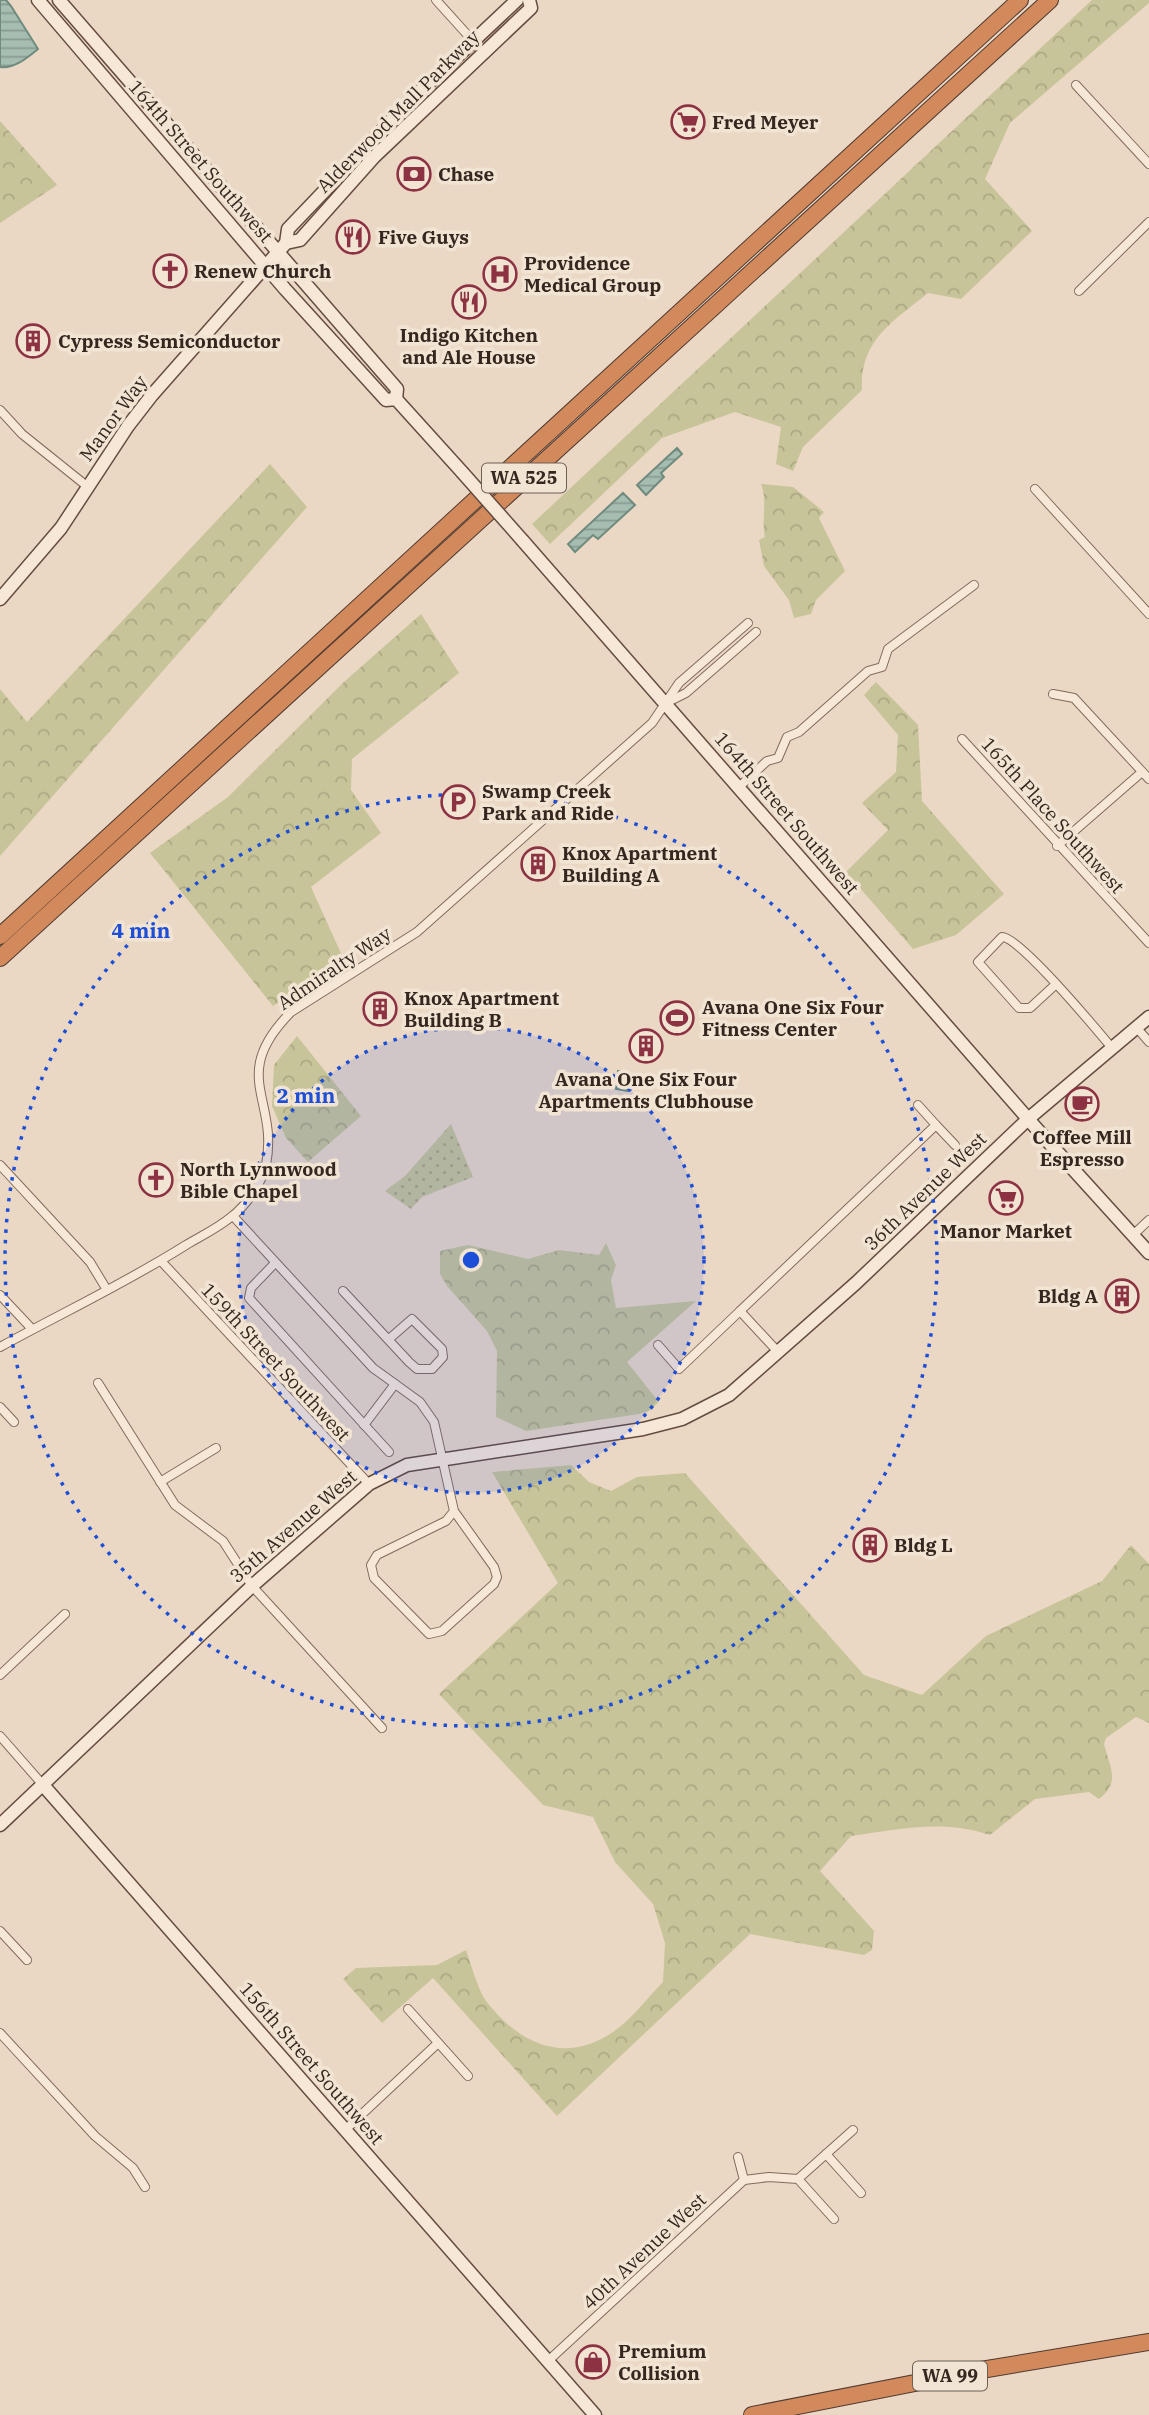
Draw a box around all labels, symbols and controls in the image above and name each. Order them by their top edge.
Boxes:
street label: Alderwood Mall Parkway [311,24,485,198]
street label: 164th Street Southwest [124,75,278,247]
supermarket icon: Fred Meyer [669,103,707,141]
place label: Fred Meyer [712,110,819,134]
bank icon: Chase [395,155,433,193]
place label: Chase [438,162,495,186]
restaurant icon: Five Guys [334,218,372,256]
place label: Five Guys [378,225,469,249]
place label: Providence Medical Group [524,251,661,297]
church icon: Renew Church [151,252,189,290]
hospital icon: Providence Medical Group [481,255,519,293]
place label: Renew Church [194,259,331,283]
restaurant icon: Indigo Kitchen and Ale House [450,283,488,321]
building icon: Cypress Semiconductor [14,322,52,360]
place label: Indigo Kitchen and Ale House [400,323,539,369]
place label: Cypress Semiconductor [58,329,281,353]
street label: Manor Way [74,370,153,466]
road number: WA 525 [482,464,566,492]
street label: 164th Street Southwest [710,727,864,899]
street label: 165th Place Southwest [976,732,1130,898]
place label: Swamp Creek Park and Ride [482,779,614,825]
parking icon: Swamp Creek Park and Ride [439,783,477,821]
place label: Knox Apartment Building A [562,841,717,887]
building icon: Knox Apartment Building A [519,845,557,883]
text: 4 min [112,916,170,944]
street label: Admiralty Way [273,921,396,1015]
place label: Knox Apartment Building B [404,986,559,1032]
building icon: Knox Apartment Building B [361,990,399,1028]
place label: Avana One Six Four Fitness Center [702,995,884,1041]
sports icon: Avana One Six Four Fitness Center [658,999,696,1037]
building icon: Avana One Six Four Apartments Clubhouse [627,1027,665,1065]
place label: Avana One Six Four Apartments Clubhouse [539,1067,754,1113]
text: 2 min [277,1081,335,1109]
cafe icon: Coffee Mill Espresso [1063,1085,1101,1123]
place label: Coffee Mill Espresso [1032,1125,1132,1171]
street label: 36th Avenue West [859,1126,991,1255]
place label: North Lynnwood Bible Chapel [180,1157,337,1203]
church icon: North Lynnwood Bible Chapel [137,1161,175,1199]
supermarket icon: Manor Market [987,1179,1025,1217]
place label: Manor Market [940,1219,1072,1243]
centre of rings [459,1248,483,1272]
building icon: Bldg A [1103,1277,1141,1315]
street label: 159th Street Southwest [196,1278,356,1446]
place label: Bldg A [1038,1284,1099,1308]
street label: 35th Avenue West [225,1464,362,1588]
building icon: Bldg L [851,1526,889,1564]
place label: Bldg L [894,1533,953,1557]
street label: 156th Street Southwest [235,1977,389,2149]
street label: 40th Avenue West [577,2187,711,2315]
place label: Premium Collision [618,2339,706,2385]
shop icon: Premium Collision [574,2343,612,2381]
road number: WA 99 [913,2362,987,2390]

